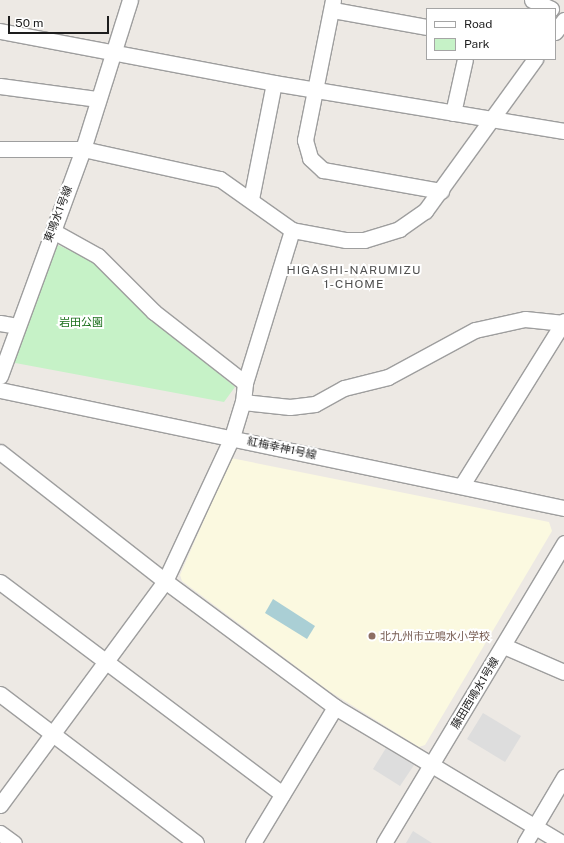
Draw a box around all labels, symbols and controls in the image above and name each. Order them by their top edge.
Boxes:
scale bar [10,8,111,34]
legend [426,8,556,60]
text: 50 m [15,16,43,30]
text: Road [464,17,492,31]
text: Park [464,37,490,51]
street label: 東鳴水1号線 [41,184,75,244]
district label: HIGASHI-NARUMIZU 1-CHOME [287,264,421,292]
park label: 岩田公園 [59,315,103,329]
street label: 紅梅幸神1号線 [246,434,318,462]
place label: 北九州市立鳴水小学校 [380,629,490,643]
marker: 北九州市立鳴水小学校 [367,631,377,641]
street label: 藤田西鳴水1号線 [448,655,502,731]

